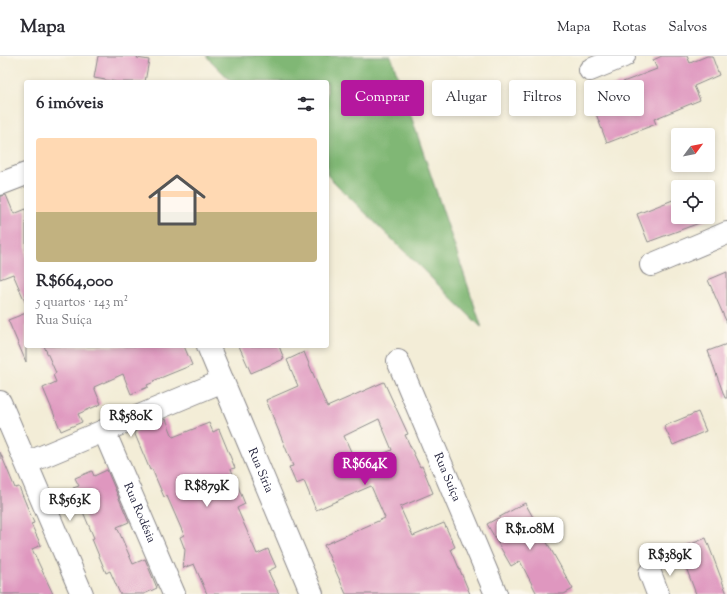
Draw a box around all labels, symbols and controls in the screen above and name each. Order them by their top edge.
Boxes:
text: Mapa [20,14,65,41]
text: Mapa [557,18,590,38]
text: Rotas [612,18,646,38]
text: Salvos [668,18,707,38]
chip: Comprar [341,80,424,116]
chip: Alugar [432,80,501,116]
chip: Filtros [509,80,576,116]
chip: Novo [584,80,644,116]
text: 6 imóveis [36,92,103,116]
icon: filters [295,93,317,115]
north arrow [671,128,715,172]
map controls [671,128,715,224]
icon: home [141,164,213,236]
button: locate [671,180,715,224]
text: R$664,000 [36,270,113,294]
text: 5 quartos · 143 m² [36,294,128,312]
text: Rua Suíça [36,312,92,330]
pin: R$580K [98,404,164,438]
text: R$580K [109,408,153,426]
street label: Rua Síria [243,445,278,496]
street label: Rua Suíça [429,450,465,505]
pin: R$664K [332,452,398,486]
text: R$664K [343,456,387,474]
pin: R$879K [174,474,240,508]
text: R$879K [185,478,229,496]
street label: Rua Rodésia [118,480,160,546]
pin: R$563K [37,488,103,522]
text: R$563K [49,492,91,510]
pin: R$1.08M [493,517,567,551]
text: R$1.08M [506,521,554,539]
pin: R$389K [637,543,703,577]
text: R$389K [648,547,692,565]

